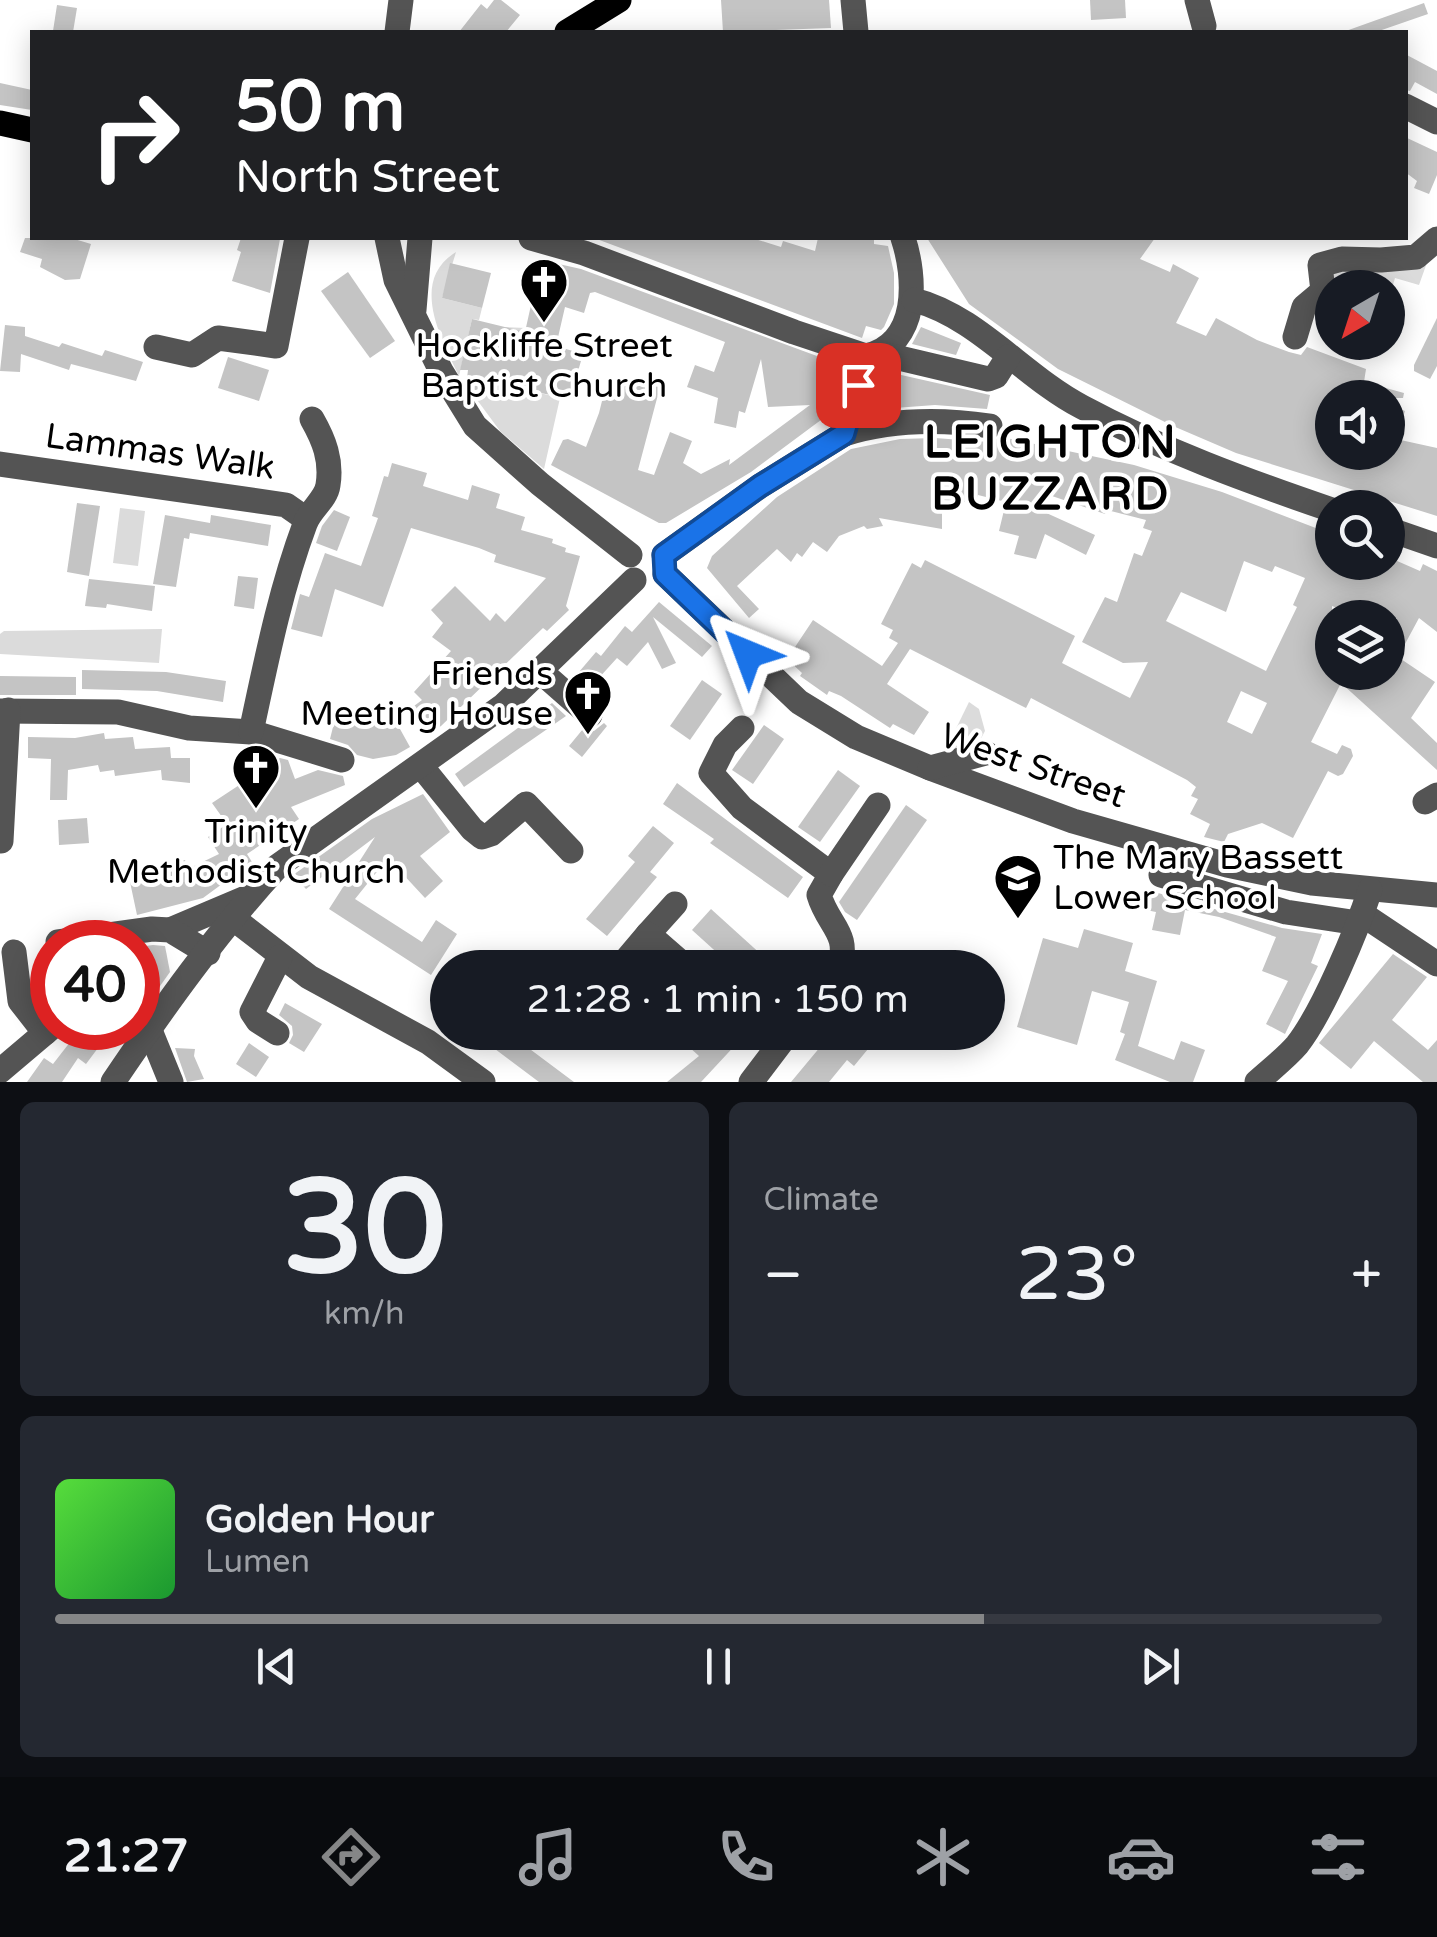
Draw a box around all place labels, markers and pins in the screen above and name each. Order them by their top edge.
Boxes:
church icon: Hockliffe Street Baptist Church [518,256,570,324]
place label: Hockliffe Street Baptist Church [415,325,673,407]
pin [816,343,901,428]
place label: Friends Meeting House [300,653,553,735]
church icon: Friends Meeting House [562,668,614,736]
church icon: Trinity Methodist Church [230,742,282,810]
place label: Trinity Methodist Church [107,811,405,893]
place label: The Mary Bassett Lower School [1053,837,1343,919]
school or university icon: The Mary Bassett Lower School [992,852,1044,920]

